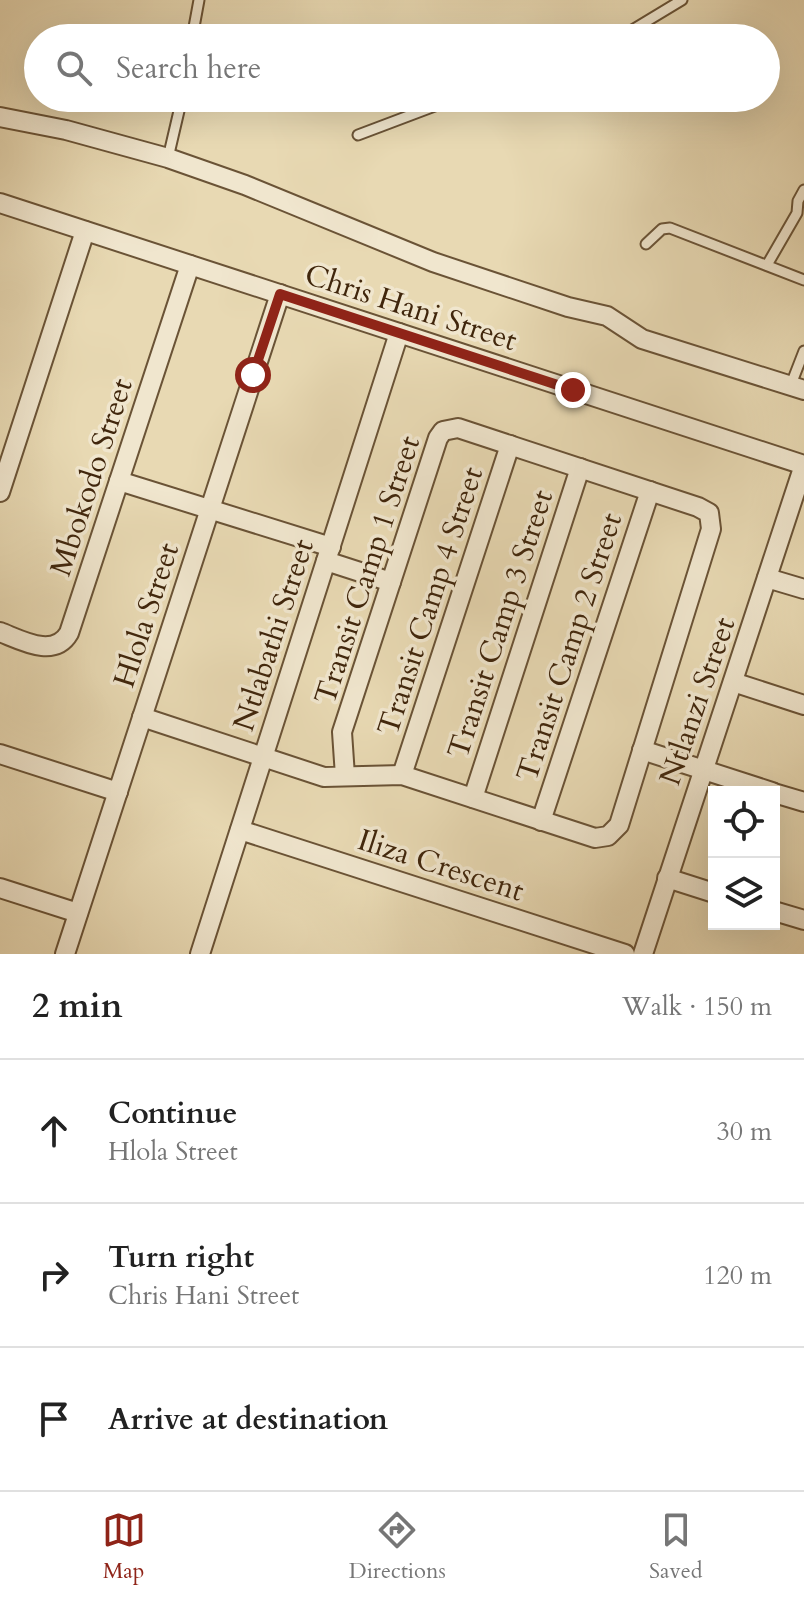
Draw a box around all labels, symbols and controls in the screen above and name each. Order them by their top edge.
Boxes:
search box [24,24,780,112]
icon: search [52,46,96,90]
text: Search here [116,48,261,89]
street label: Chris Hani Street [300,254,523,361]
route start [235,357,271,393]
route end [555,372,591,408]
street label: Mbokodo Street [40,373,143,581]
street label: Transit Camp 1 Street [305,430,430,710]
street label: Transit Camp 4 Street [368,461,493,741]
street label: Transit Camp 3 Street [438,484,563,764]
street label: Transit Camp 2 Street [507,507,632,787]
street label: Ntlabathi Street [223,534,324,736]
street label: Hlola Street [104,537,189,693]
street label: Ntlanzi Street [650,611,745,790]
map controls [708,786,780,930]
button: locate [708,786,780,858]
street label: Iliza Crescent [353,819,530,912]
button: layers [708,858,780,930]
text: 2 min [32,983,123,1029]
text: Walk · 150 m [622,989,772,1024]
text: Continue [108,1093,237,1134]
icon: ahead [32,1109,76,1153]
text: 30 m [716,1114,772,1149]
text: Hlola Street [108,1134,238,1169]
text: Turn right [108,1237,254,1278]
icon: right [32,1253,76,1297]
text: 120 m [703,1258,772,1293]
text: Chris Hani Street [108,1278,299,1313]
icon: arrive [32,1397,76,1441]
text: Arrive at destination [108,1399,388,1440]
tab: Map [102,1508,146,1586]
tab: Directions [349,1508,446,1586]
tab: Saved [649,1508,702,1586]

